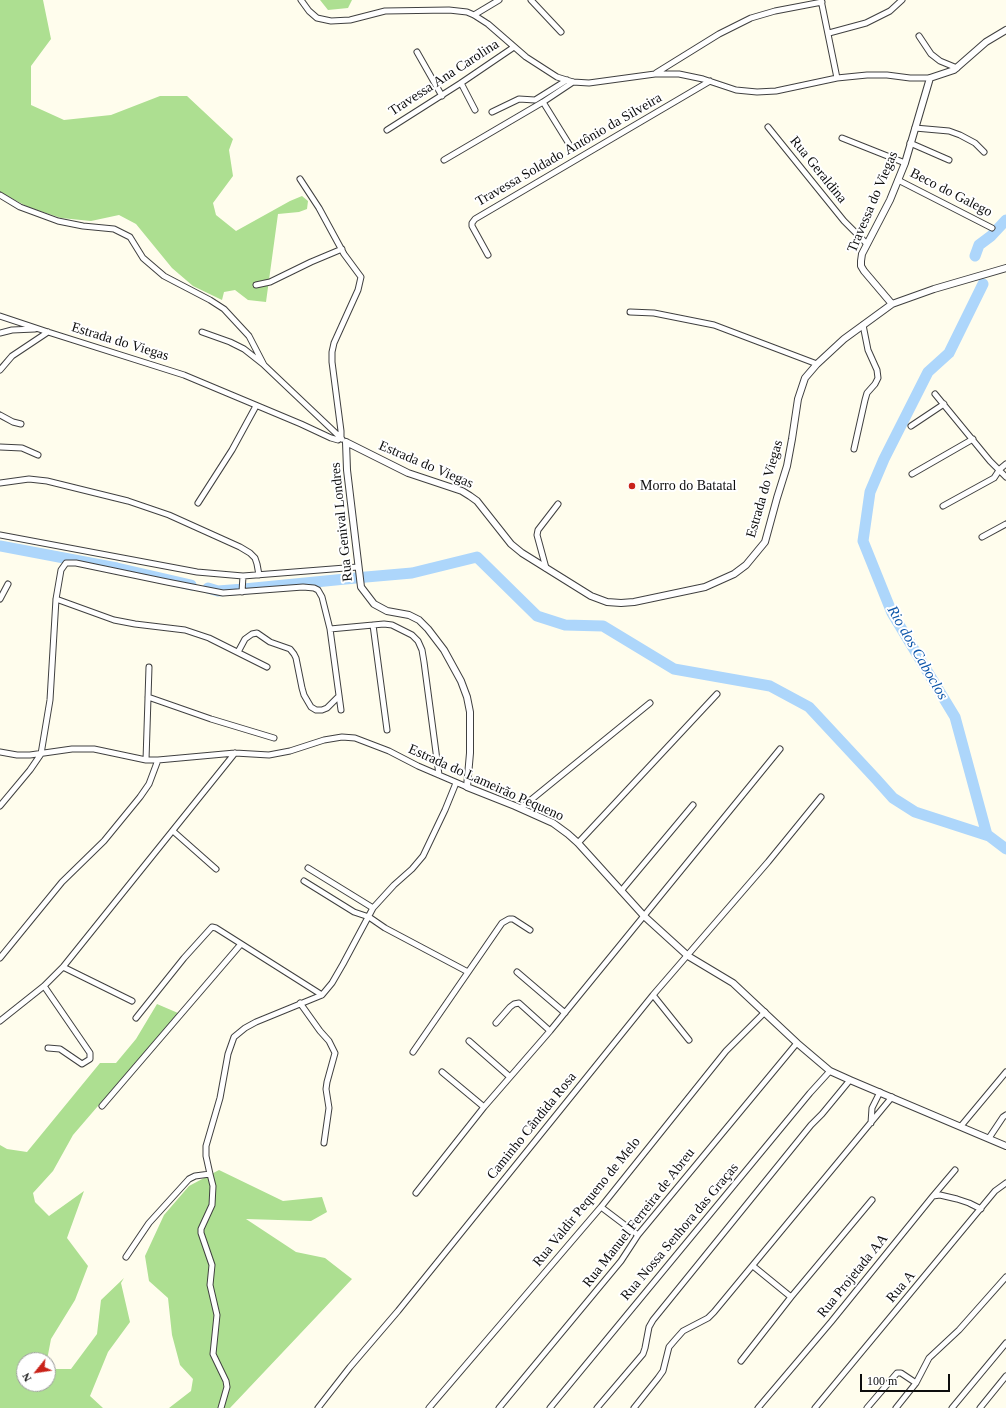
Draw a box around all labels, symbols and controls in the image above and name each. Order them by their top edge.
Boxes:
street label: Travessa Ana Carolina [386,36,502,120]
street label: Travessa Soldado Antônio da Silveira [473,90,665,210]
street label: Rua Geraldina [786,133,850,207]
street label: Travessa do Viegas [844,149,902,255]
street label: Beco do Galego [907,165,995,221]
street label: Estrada do Viegas [69,319,171,365]
street label: Estrada do Viegas [376,438,476,492]
street label: Estrada do Viegas [743,438,787,540]
street label: Rua Genival Londres [327,462,357,582]
place label: Morro do Batatal [640,478,736,494]
marker: Morro do Batatal [627,481,637,491]
water label: Rio dos Caboclos [883,603,951,703]
street label: Estrada do Lameirão Pequeno [406,741,566,825]
street label: Caminho Cândida Rosa [484,1069,580,1183]
street label: Rua Valdir Pequeno de Melo [530,1134,644,1270]
street label: Rua Manuel Ferreira de Abreu [579,1145,699,1291]
street label: Rua Nossa Senhora das Graças [618,1160,742,1304]
street label: Rua Projetada AA [814,1231,892,1321]
street label: Rua A [883,1268,919,1306]
north arrow [16,1352,56,1392]
scale bar [862,1366,952,1392]
text: N [19,1371,34,1384]
text: 100 m [867,1374,897,1388]

